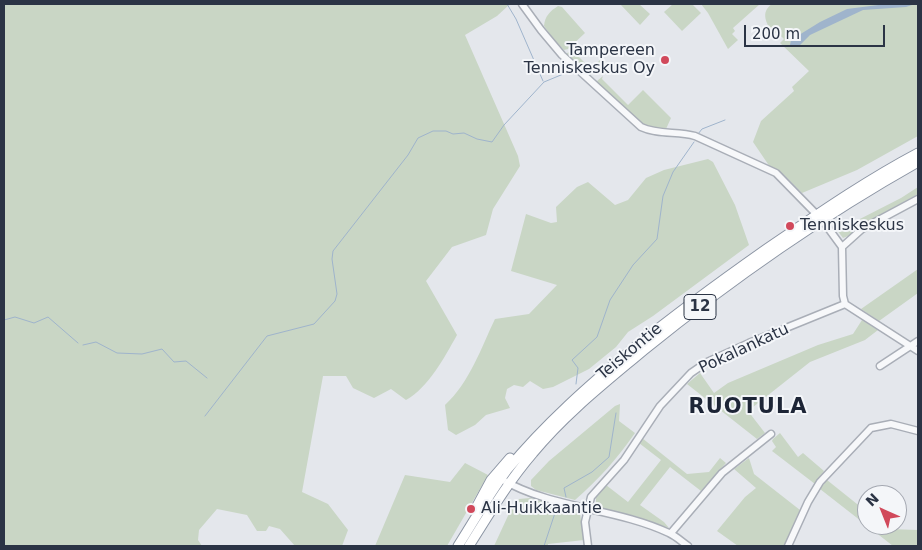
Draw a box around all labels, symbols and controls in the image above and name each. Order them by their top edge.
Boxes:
scale bar [747,15,888,47]
text: 200 m [752,25,800,43]
place label: Tampereen Tenniskeskus Oy [524,41,655,79]
marker: Tampereen Tenniskeskus Oy [659,54,671,66]
place label: Tenniskeskus [800,216,904,236]
marker: Tenniskeskus [784,220,796,232]
road number: 12 [684,294,716,320]
street label: Teiskontie [594,319,666,385]
street label: Pokalankatu [696,320,792,378]
district label: RUOTULA [688,395,808,421]
north arrow [857,485,907,535]
text: N [863,490,882,510]
place label: Ali-Huikkaantie [481,499,602,519]
marker: Ali-Huikkaantie [465,503,477,515]

